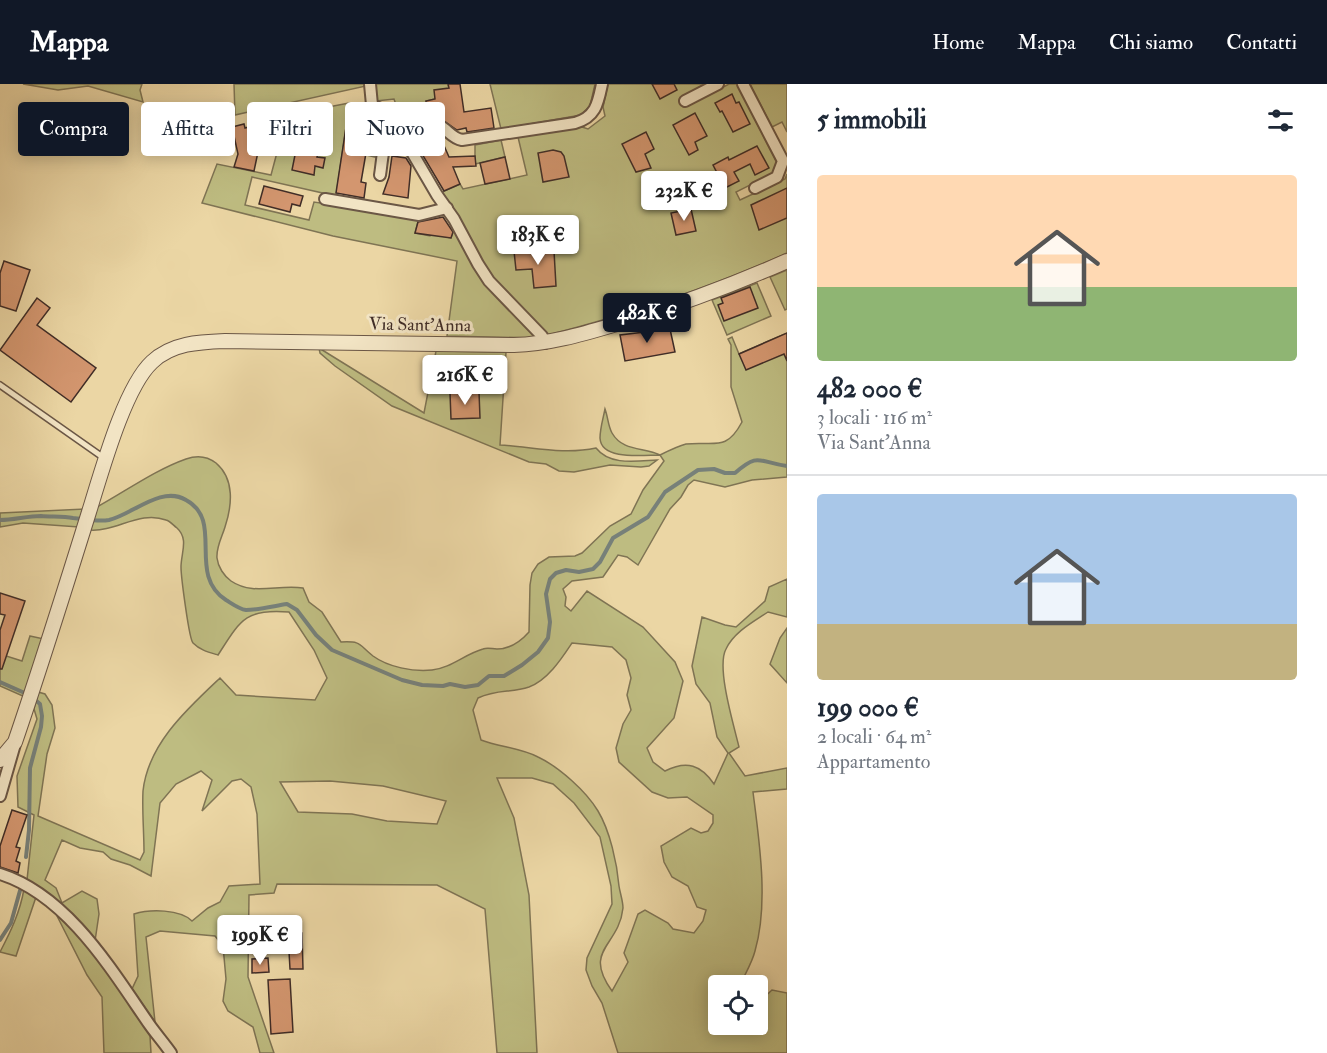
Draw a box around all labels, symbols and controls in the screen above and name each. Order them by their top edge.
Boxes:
text: Mappa [30,25,108,60]
text: Home [932,29,984,56]
text: Mappa [1017,29,1076,56]
text: Chi siamo [1109,29,1193,56]
text: Contatti [1226,29,1297,56]
chip: Compra [18,102,129,156]
chip: Affitta [141,102,235,156]
chip: Filtri [247,102,333,156]
chip: Nuovo [345,102,445,156]
text: 5 immobili [817,104,927,136]
icon: filters [1264,104,1297,137]
pin: 232K € [635,171,733,222]
text: 232K € [655,178,713,203]
icon: home [1003,214,1111,322]
pin: 183K € [489,215,587,266]
text: 183K € [511,222,565,247]
pin: 482K € [598,293,696,344]
text: 482K € [617,300,677,325]
street label: Via Sant'Anna [369,313,472,337]
pin: 216K € [416,355,514,406]
text: 216K € [436,362,494,387]
text: 482 000 € [817,373,923,405]
text: 3 locali · 116 m² [817,405,932,430]
text: Via Sant'Anna [817,430,931,455]
icon: home [1003,533,1111,641]
text: 199 000 € [817,692,919,724]
text: 2 locali · 64 m² [817,724,931,749]
text: Appartamento [817,749,930,774]
pin: 199K € [211,915,309,966]
text: 199K € [231,922,289,947]
map controls [708,975,768,1035]
button: locate [708,975,768,1035]

